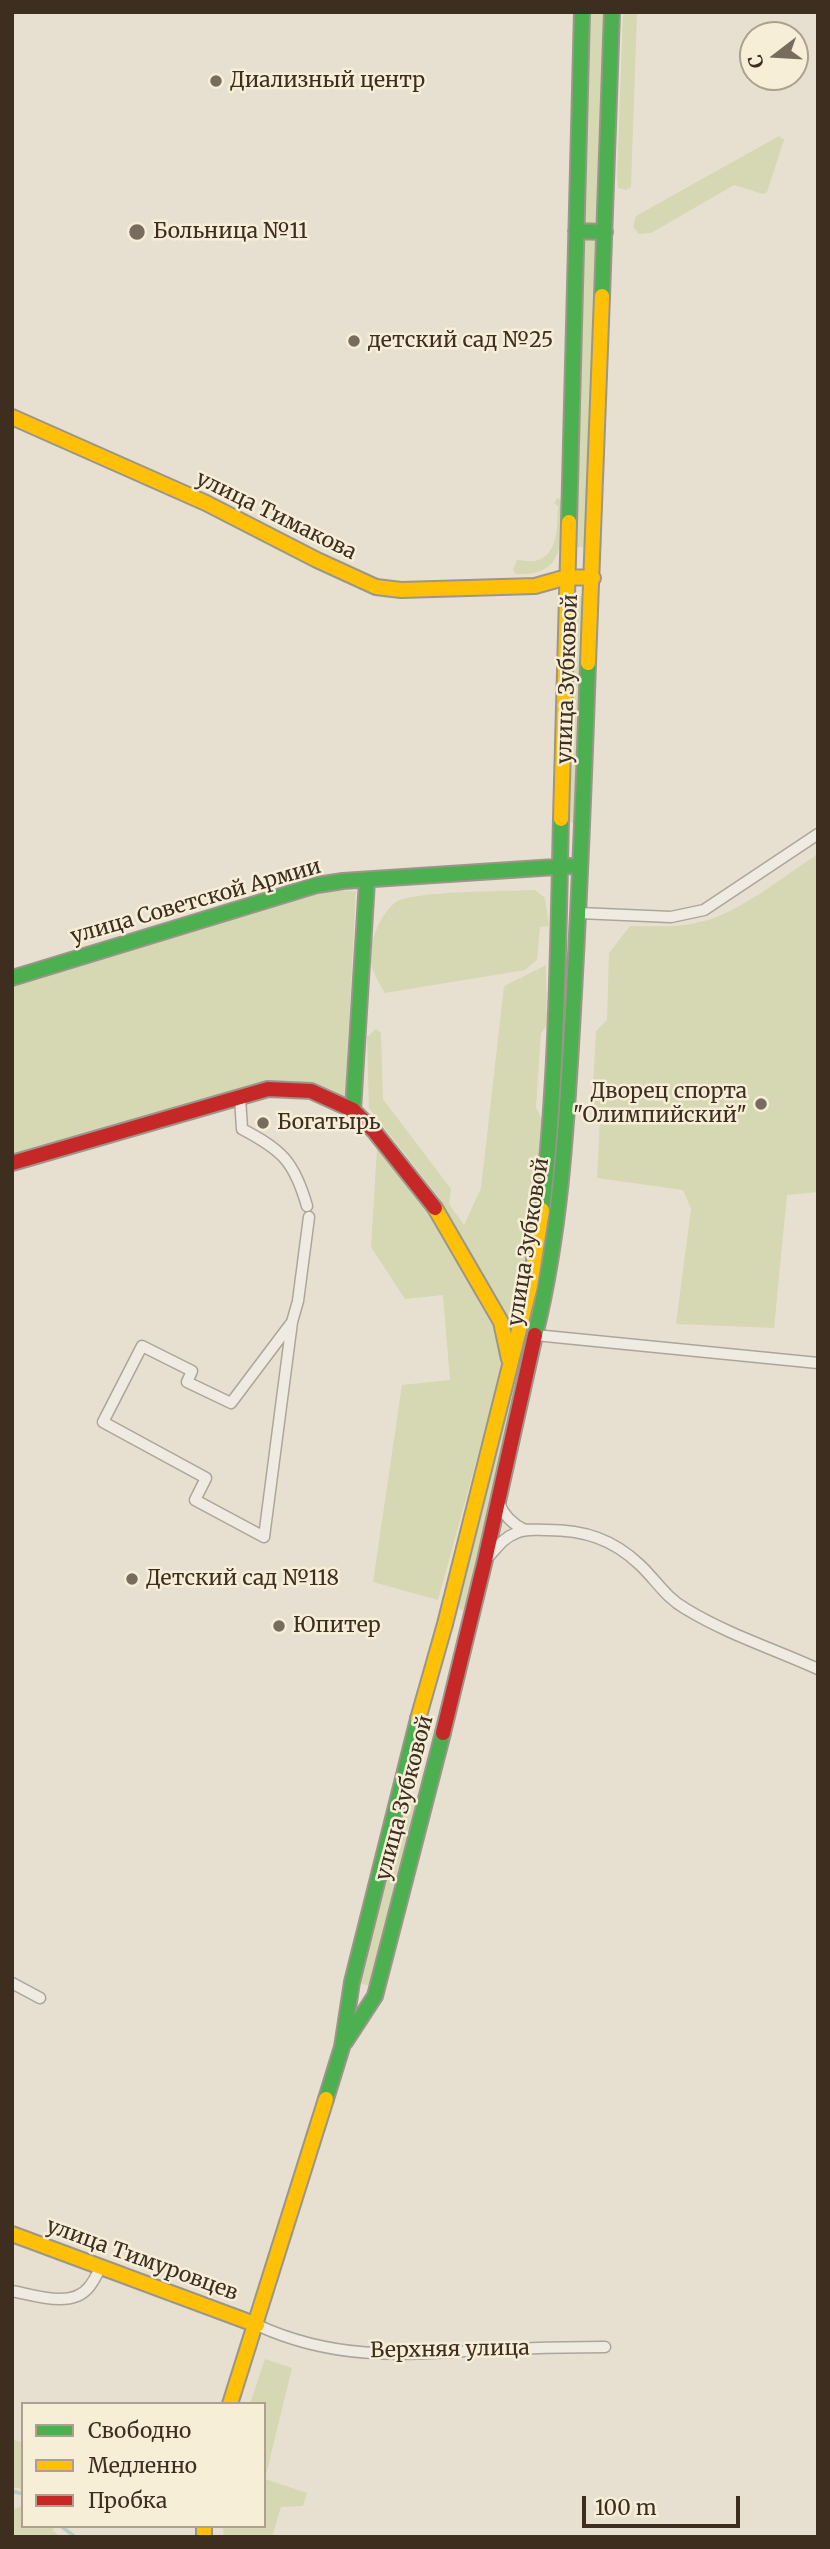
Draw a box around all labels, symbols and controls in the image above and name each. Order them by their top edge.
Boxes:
north arrow [739,21,809,91]
text: С [743,52,769,71]
place label: Диализный центр [230,68,425,94]
marker: Диализный центр [208,73,224,89]
place label: Больница №11 [153,219,308,245]
marker: Больница №11 [127,222,147,242]
place label: детский сад №25 [368,328,553,354]
marker: детский сад №25 [346,333,362,349]
street label: улица Тимакова [192,466,360,566]
street label: улица Зубковой [552,594,584,764]
street label: улица Советской Армии [68,854,324,950]
place label: Дворец спорта "Олимпийский" [573,1079,747,1129]
marker: Дворец спорта "Олимпийский" [753,1096,769,1112]
place label: Богатырь [277,1110,380,1136]
marker: Богатырь [255,1115,271,1131]
street label: улица Зубковой [503,1156,555,1328]
place label: Детский сад №118 [146,1566,339,1592]
marker: Детский сад №118 [124,1571,140,1587]
place label: Юпитер [293,1613,381,1639]
marker: Юпитер [271,1618,287,1634]
street label: улица Зубковой [371,1713,439,1883]
street label: улица Тимуровцев [43,2214,241,2306]
street label: Верхняя улица [370,2336,530,2364]
legend [21,2402,266,2528]
text: Свободно [88,2417,191,2444]
text: Медленно [88,2452,197,2479]
scale bar [585,2482,742,2526]
text: Пробка [88,2487,167,2514]
text: 100 m [595,2494,657,2521]

